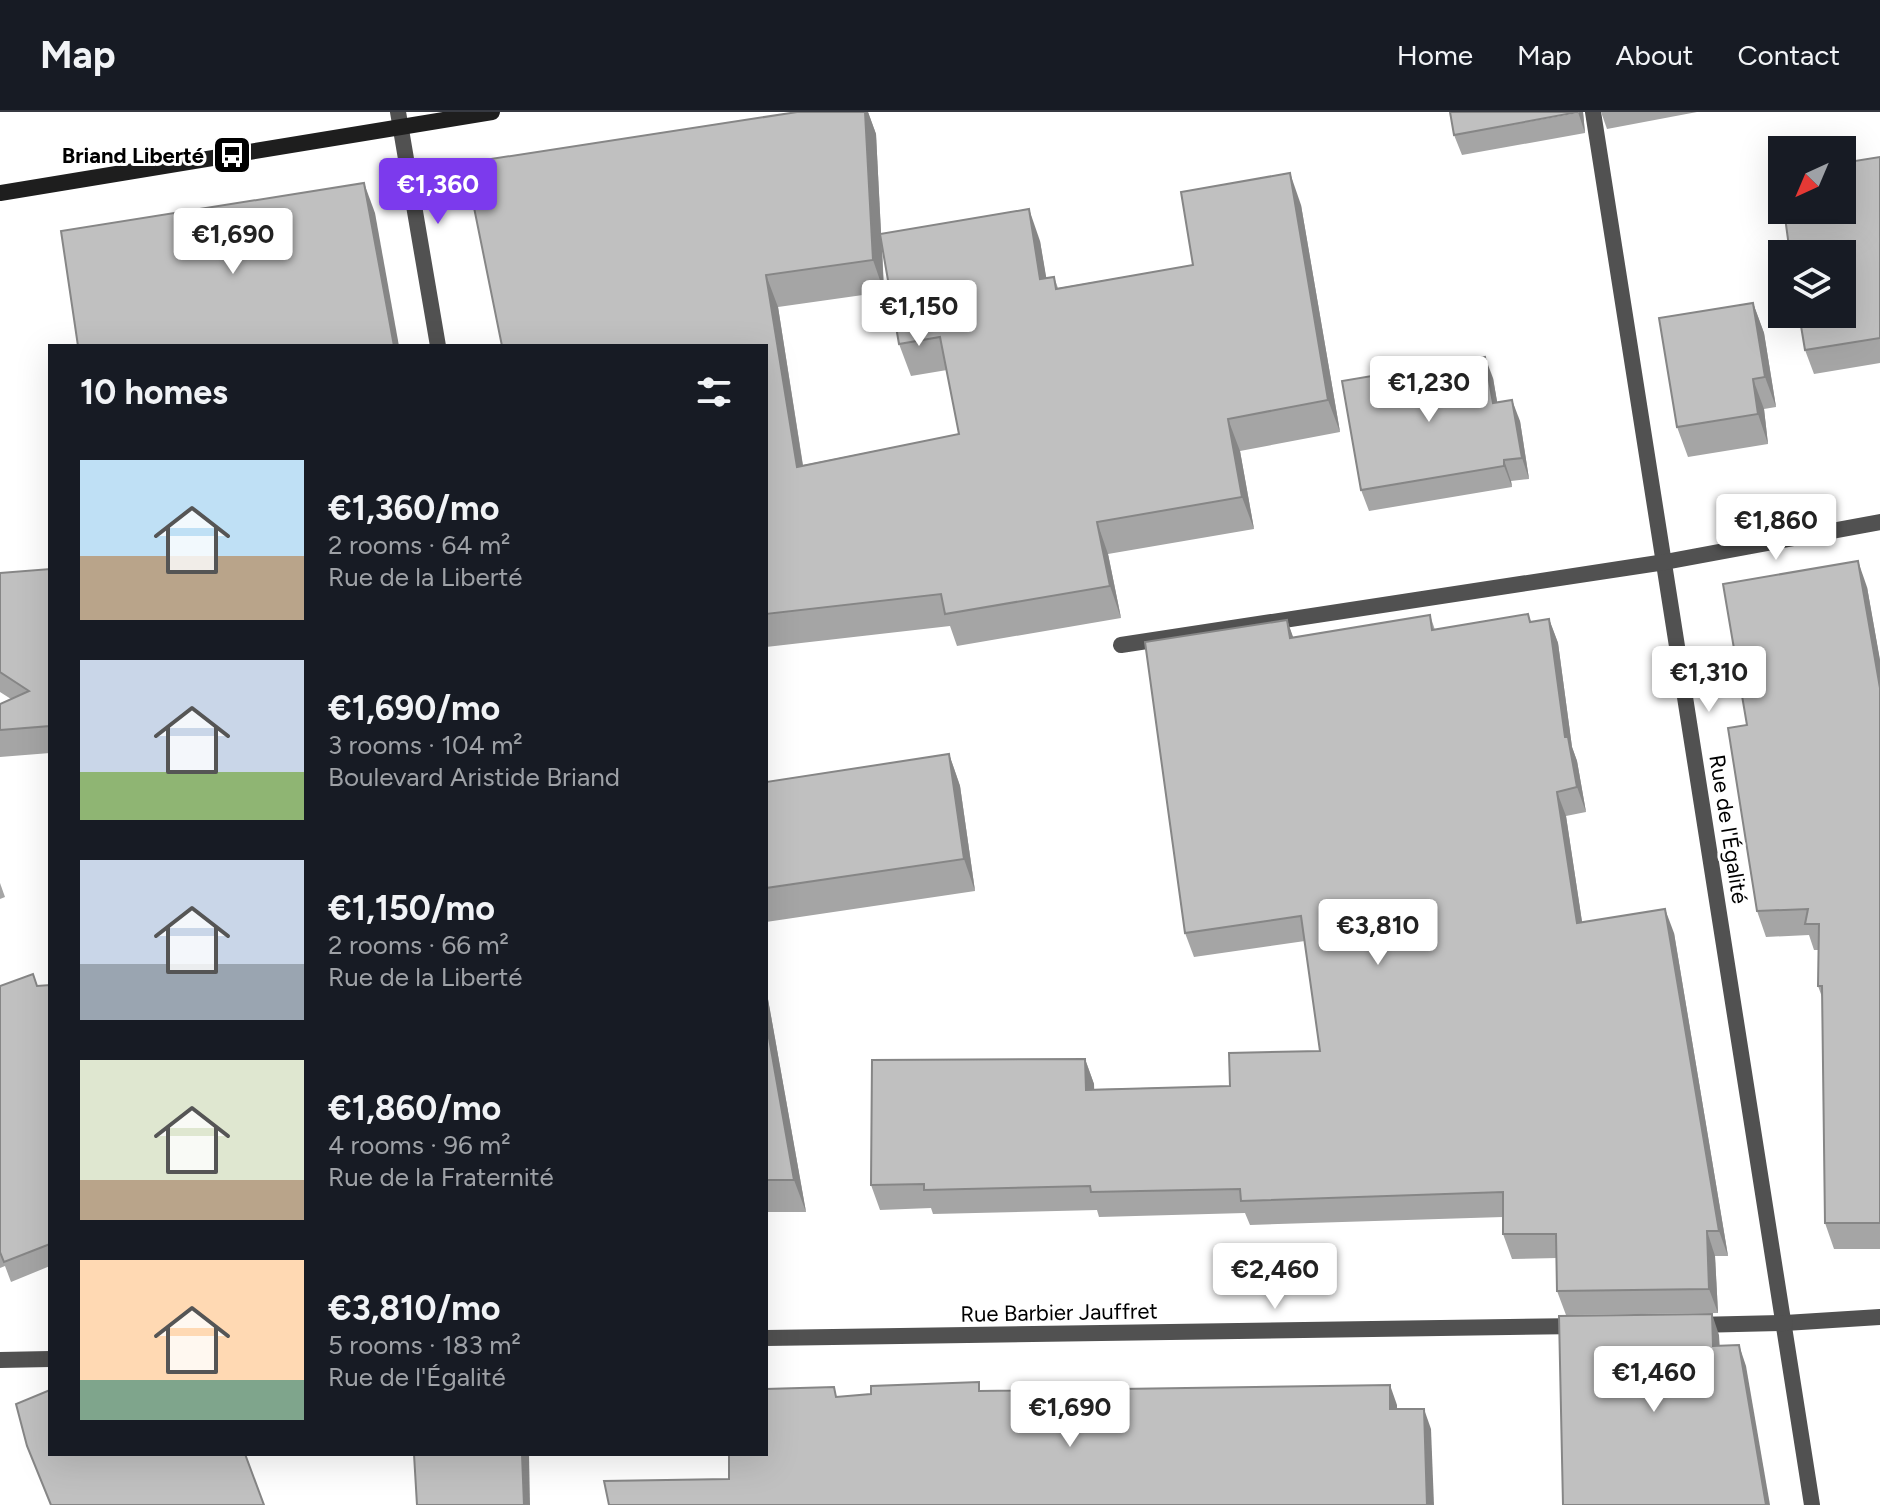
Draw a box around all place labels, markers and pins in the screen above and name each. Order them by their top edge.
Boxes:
bus stop icon: Briand Liberté [211,134,253,176]
place label: Briand Liberté [62,142,204,169]
pin: €1,360 [373,158,503,226]
pin: €1,690 [168,208,298,276]
pin: €1,150 [854,280,984,348]
pin: €1,230 [1364,356,1494,424]
pin: €1,860 [1711,494,1841,562]
pin: €1,310 [1644,646,1774,714]
pin: €3,810 [1313,899,1443,967]
pin: €2,460 [1210,1243,1340,1311]
pin: €1,460 [1589,1346,1719,1414]
pin: €1,690 [1005,1381,1135,1449]

